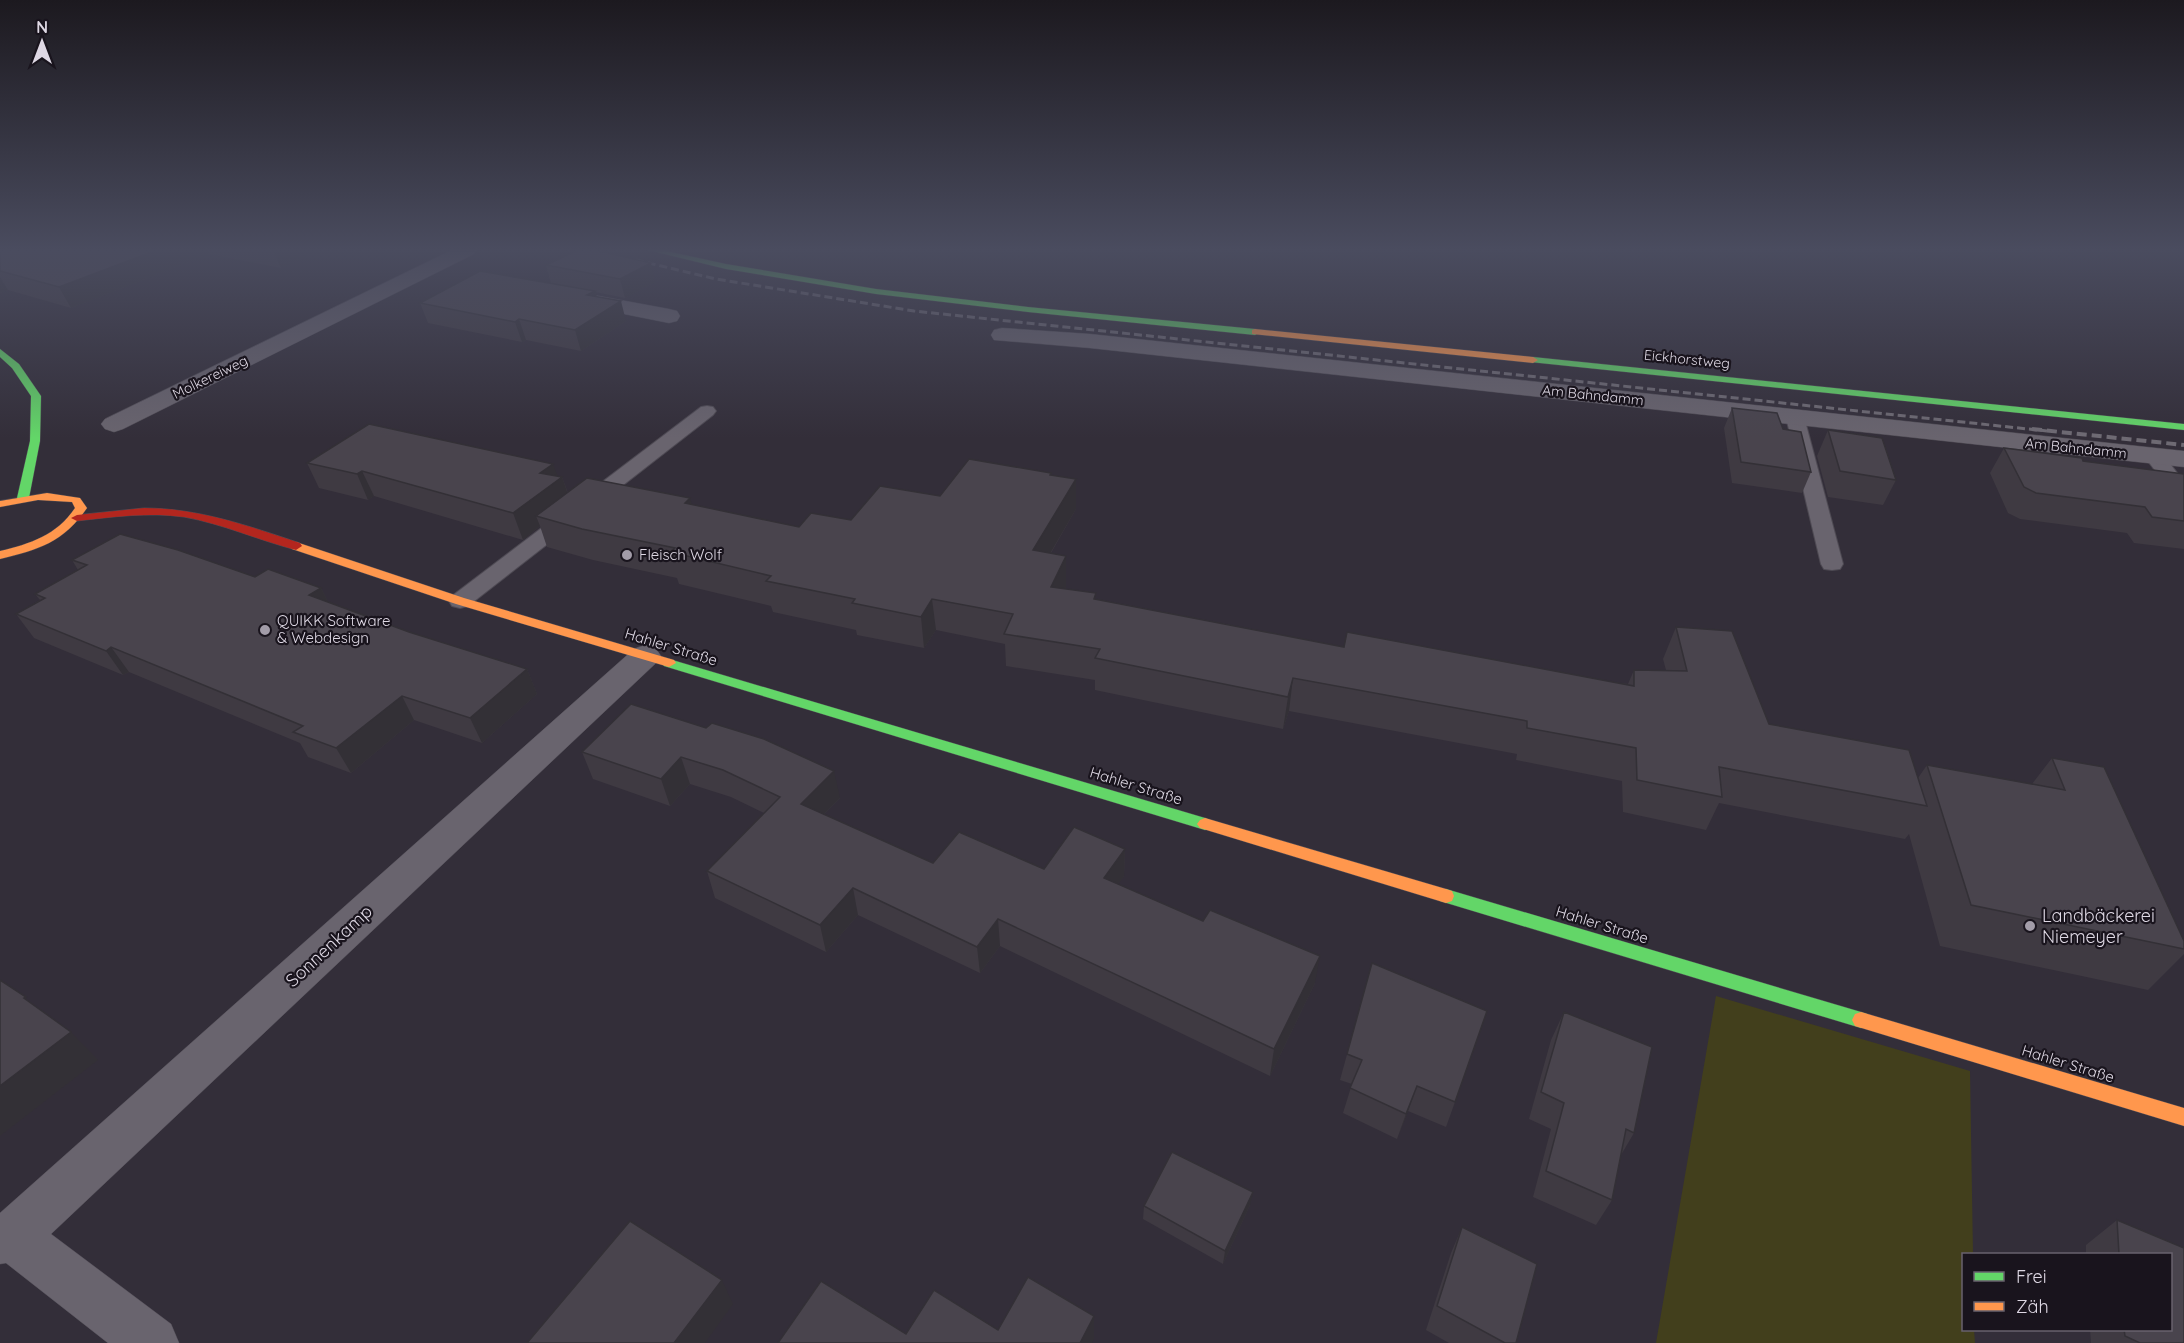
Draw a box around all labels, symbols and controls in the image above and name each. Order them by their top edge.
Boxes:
north arrow [12,12,72,72]
text: N [36,17,48,37]
street label: Eickhorstweg [1643,346,1731,372]
street label: Molkereiweg [169,351,251,403]
street label: Am Bahndamm [1541,381,1645,409]
street label: Am Bahndamm [2024,434,2128,462]
place label: Fleisch Wolf [639,545,723,564]
marker: Fleisch Wolf [620,548,634,562]
place label: QUIKK Software & Webdesign [277,611,390,647]
marker: QUIKK Software & Webdesign [258,623,272,637]
street label: Hahler Straße [623,623,720,670]
street label: Hahler Straße [1088,762,1185,809]
street label: Sonnenkamp [281,900,377,992]
street label: Hahler Straße [1554,901,1651,948]
place label: Landbäckerei Niemeyer [2042,904,2155,948]
marker: Landbäckerei Niemeyer [2023,919,2037,933]
street label: Hahler Straße [2020,1040,2117,1087]
legend [1962,1253,2172,1331]
text: Frei [2016,1265,2047,1288]
text: Zäh [2016,1295,2049,1318]

